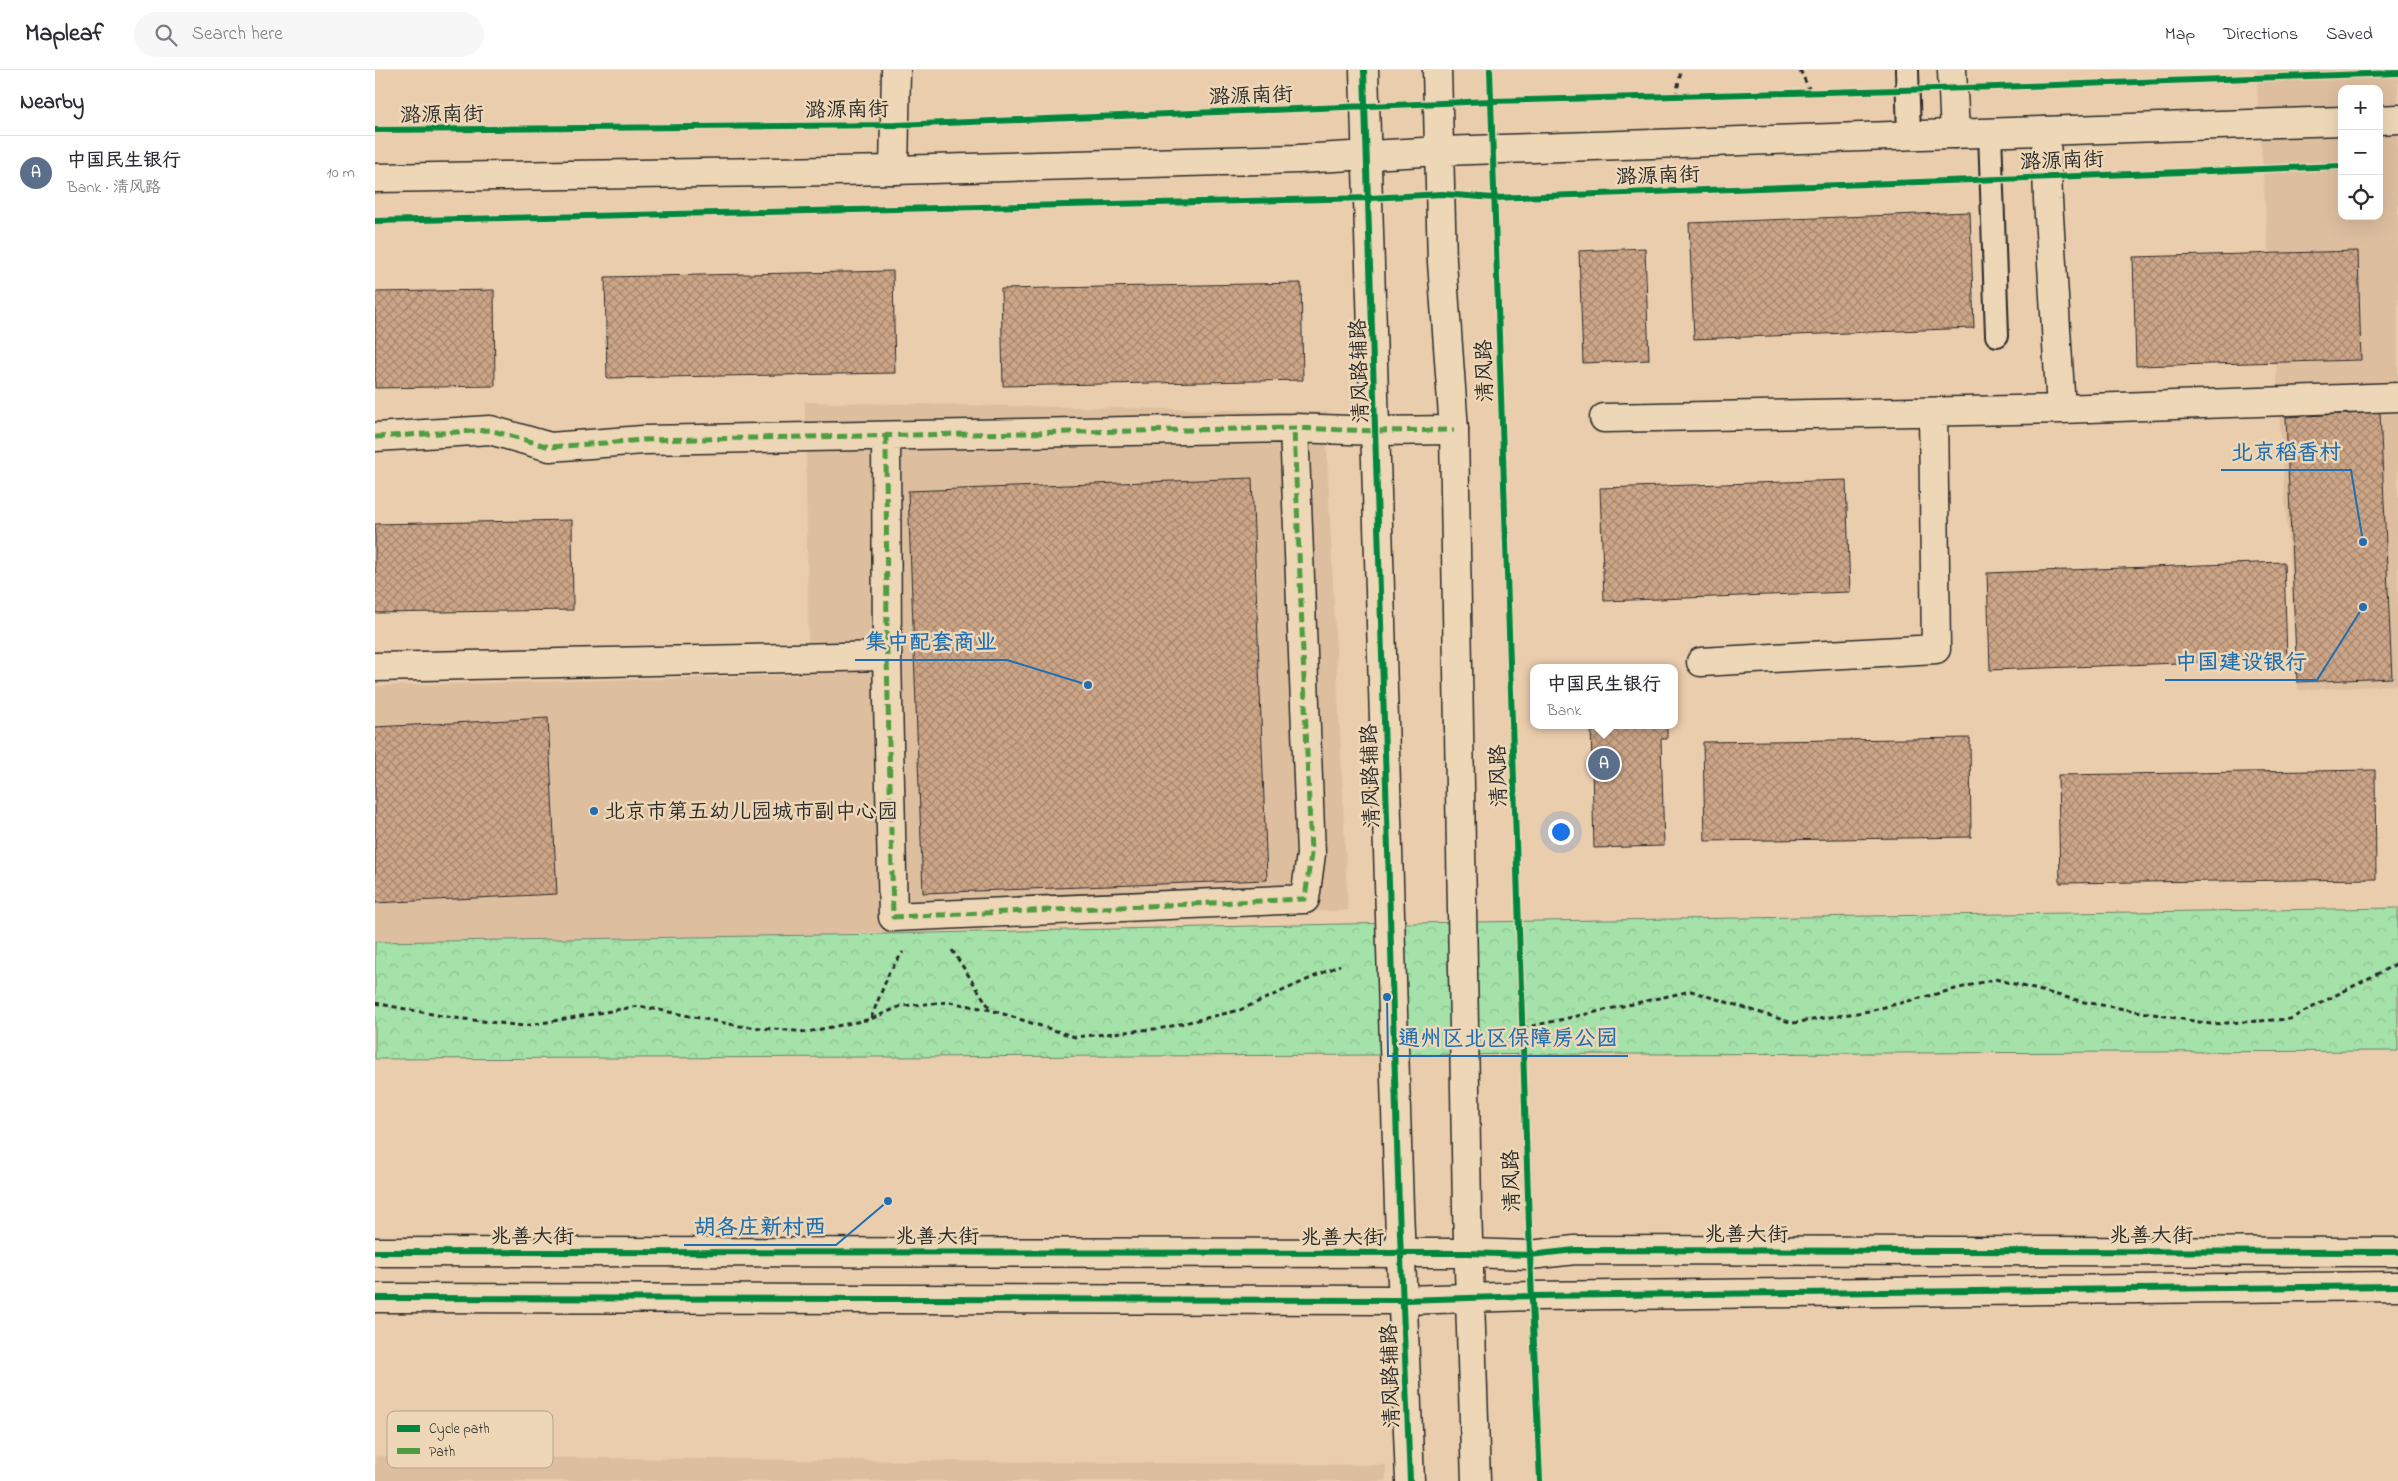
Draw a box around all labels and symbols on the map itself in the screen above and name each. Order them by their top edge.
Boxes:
street label: 潞源南街 [1209,81,1294,113]
street label: 潞源南街 [805,95,889,127]
street label: 潞源南街 [400,100,484,132]
street label: 潞源南街 [2020,146,2105,178]
street label: 潞源南街 [1616,161,1701,193]
street label: 清风路辅路 [1344,318,1378,424]
street label: 清风路 [1470,339,1502,403]
callout: 北京稻香村 [2221,433,2351,470]
text: 北京稻香村 [2231,438,2341,470]
callout: 集中配套商业 [855,623,1007,660]
text: 集中配套商业 [865,628,997,660]
callout: 中国建设银行 [2165,643,2317,680]
text: 中国建设银行 [2175,648,2307,680]
street label: 清风路辅路 [1355,723,1389,829]
street label: 清风路 [1484,744,1516,808]
pin: A [1588,745,1620,783]
place label: 北京市第五幼儿园城市副中心园 [604,798,898,828]
marker: 北京市第五幼儿园城市副中心园 [588,805,600,817]
your location [1548,819,1574,845]
callout: 通州区北区保障房公园 [1388,1019,1628,1056]
text: 通州区北区保障房公园 [1398,1024,1618,1056]
street label: 清风路 [1497,1149,1529,1213]
callout: 胡各庄新村西 [684,1208,836,1245]
text: 胡各庄新村西 [694,1213,826,1245]
street label: 兆善大街 [1704,1221,1788,1251]
street label: 兆善大街 [2109,1222,2193,1252]
street label: 兆善大街 [490,1223,574,1253]
street label: 兆善大街 [895,1223,979,1253]
street label: 兆善大街 [1300,1224,1384,1254]
street label: 清风路辅路 [1375,1323,1409,1429]
legend [387,1411,553,1468]
text: Cycle path [429,1419,490,1441]
text: Path [429,1442,455,1463]

